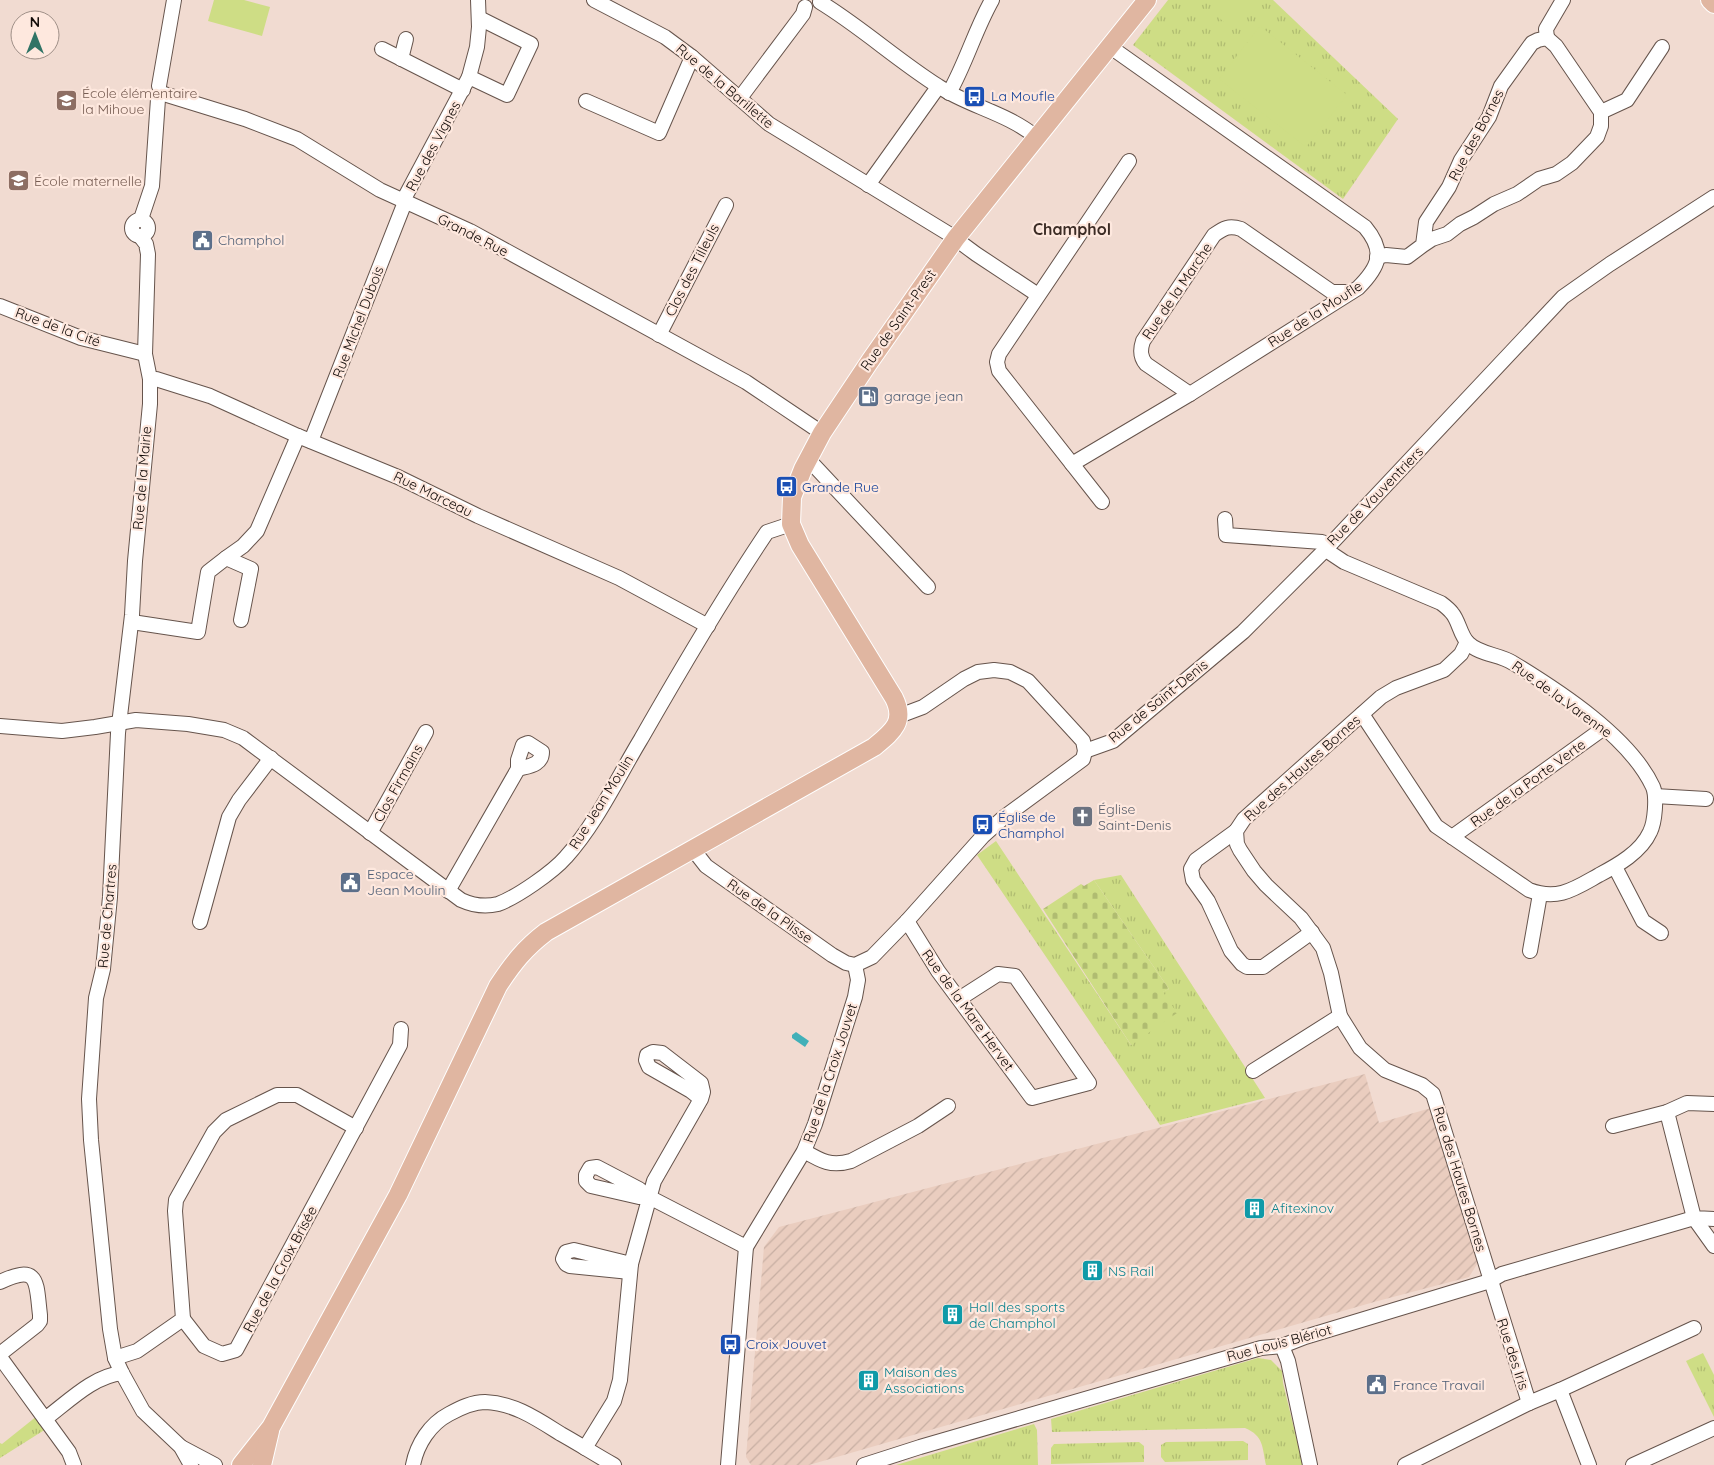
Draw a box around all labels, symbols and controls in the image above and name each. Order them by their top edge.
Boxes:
north arrow [10,10,60,60]
text: N [30,13,40,31]
street label: Rue de la Barillette [672,40,778,132]
place label: École élémentaire la Mihoue [82,84,197,118]
bus stop icon: La Moufle [963,84,987,108]
street label: Rue des Bornes [1444,86,1508,184]
place label: La Moufle [991,87,1055,105]
school or university icon: École élémentaire la Mihoue [54,89,78,113]
street label: Rue des Vignes [402,98,464,194]
school or university icon: École maternelle [6,169,30,193]
place label: École maternelle [34,172,142,190]
street label: Grande Rue [435,210,511,261]
district label: Champhol [1033,219,1111,239]
street label: Clos des Tilleuls [661,221,723,319]
public building icon: Champhol [190,228,214,252]
place label: Champhol [218,231,284,249]
street label: Rue de la Marche [1138,239,1216,343]
street label: Rue Michel Dubois [328,264,388,380]
street label: Rue de Saint-Prest [856,266,940,374]
street label: Rue de la Moufle [1264,277,1366,351]
street label: Rue de la Cité [13,303,103,351]
fuel station icon: garage jean [856,384,880,408]
place label: garage jean [884,387,963,405]
street label: Rue de la Mairie [129,425,156,531]
street label: Rue de Vauventriers [1323,443,1427,549]
street label: Rue Marceau [391,467,475,521]
bus stop icon: Grande Rue [774,475,798,499]
place label: Grande Rue [802,478,879,496]
street label: Rue de Saint-Denis [1105,655,1211,747]
street label: Rue de la Varenne [1508,657,1616,741]
street label: Rue des Hautes Bornes [1240,711,1364,825]
street label: Rue de la Porte Verte [1467,735,1589,831]
street label: Clos Firmains [369,741,427,825]
street label: Rue Jean Moulin [565,752,637,852]
place label: Église Saint-Denis [1098,800,1171,834]
church icon: Église Saint-Denis [1070,805,1094,829]
place label: Église de Champhol [998,808,1064,842]
bus stop icon: Église de Champhol [970,813,994,837]
street label: Rue de Chartres [93,863,121,969]
place label: Espace Jean Moulin [367,865,446,899]
public building icon: Espace Jean Moulin [339,870,363,894]
street label: Rue de la Plisse [724,875,816,947]
street label: Rue de la Mare Hervet [918,946,1018,1074]
street label: Rue de la Croix Jouvet [799,1001,861,1145]
street label: Rue des Hautes Bornes [1429,1104,1491,1254]
building icon: Afitexinov [1243,1196,1267,1220]
place label: Afitexinov [1271,1199,1334,1217]
street label: Rue de la Croix Brisée [239,1203,321,1335]
building icon: NS Rail [1080,1259,1104,1283]
place label: NS Rail [1108,1262,1154,1280]
place label: Hall des sports de Champhol [969,1298,1065,1332]
building icon: Hall des sports de Champhol [941,1303,965,1327]
street label: Rue des Iris [1493,1316,1533,1392]
street label: Rue Louis Blériot [1225,1320,1334,1366]
bus stop icon: Croix Jouvet [718,1332,742,1356]
place label: Croix Jouvet [746,1335,827,1353]
place label: Maison des Associations [884,1363,964,1397]
building icon: Maison des Associations [856,1368,880,1392]
public building icon: France Travail [1365,1373,1389,1397]
place label: France Travail [1393,1376,1485,1394]

